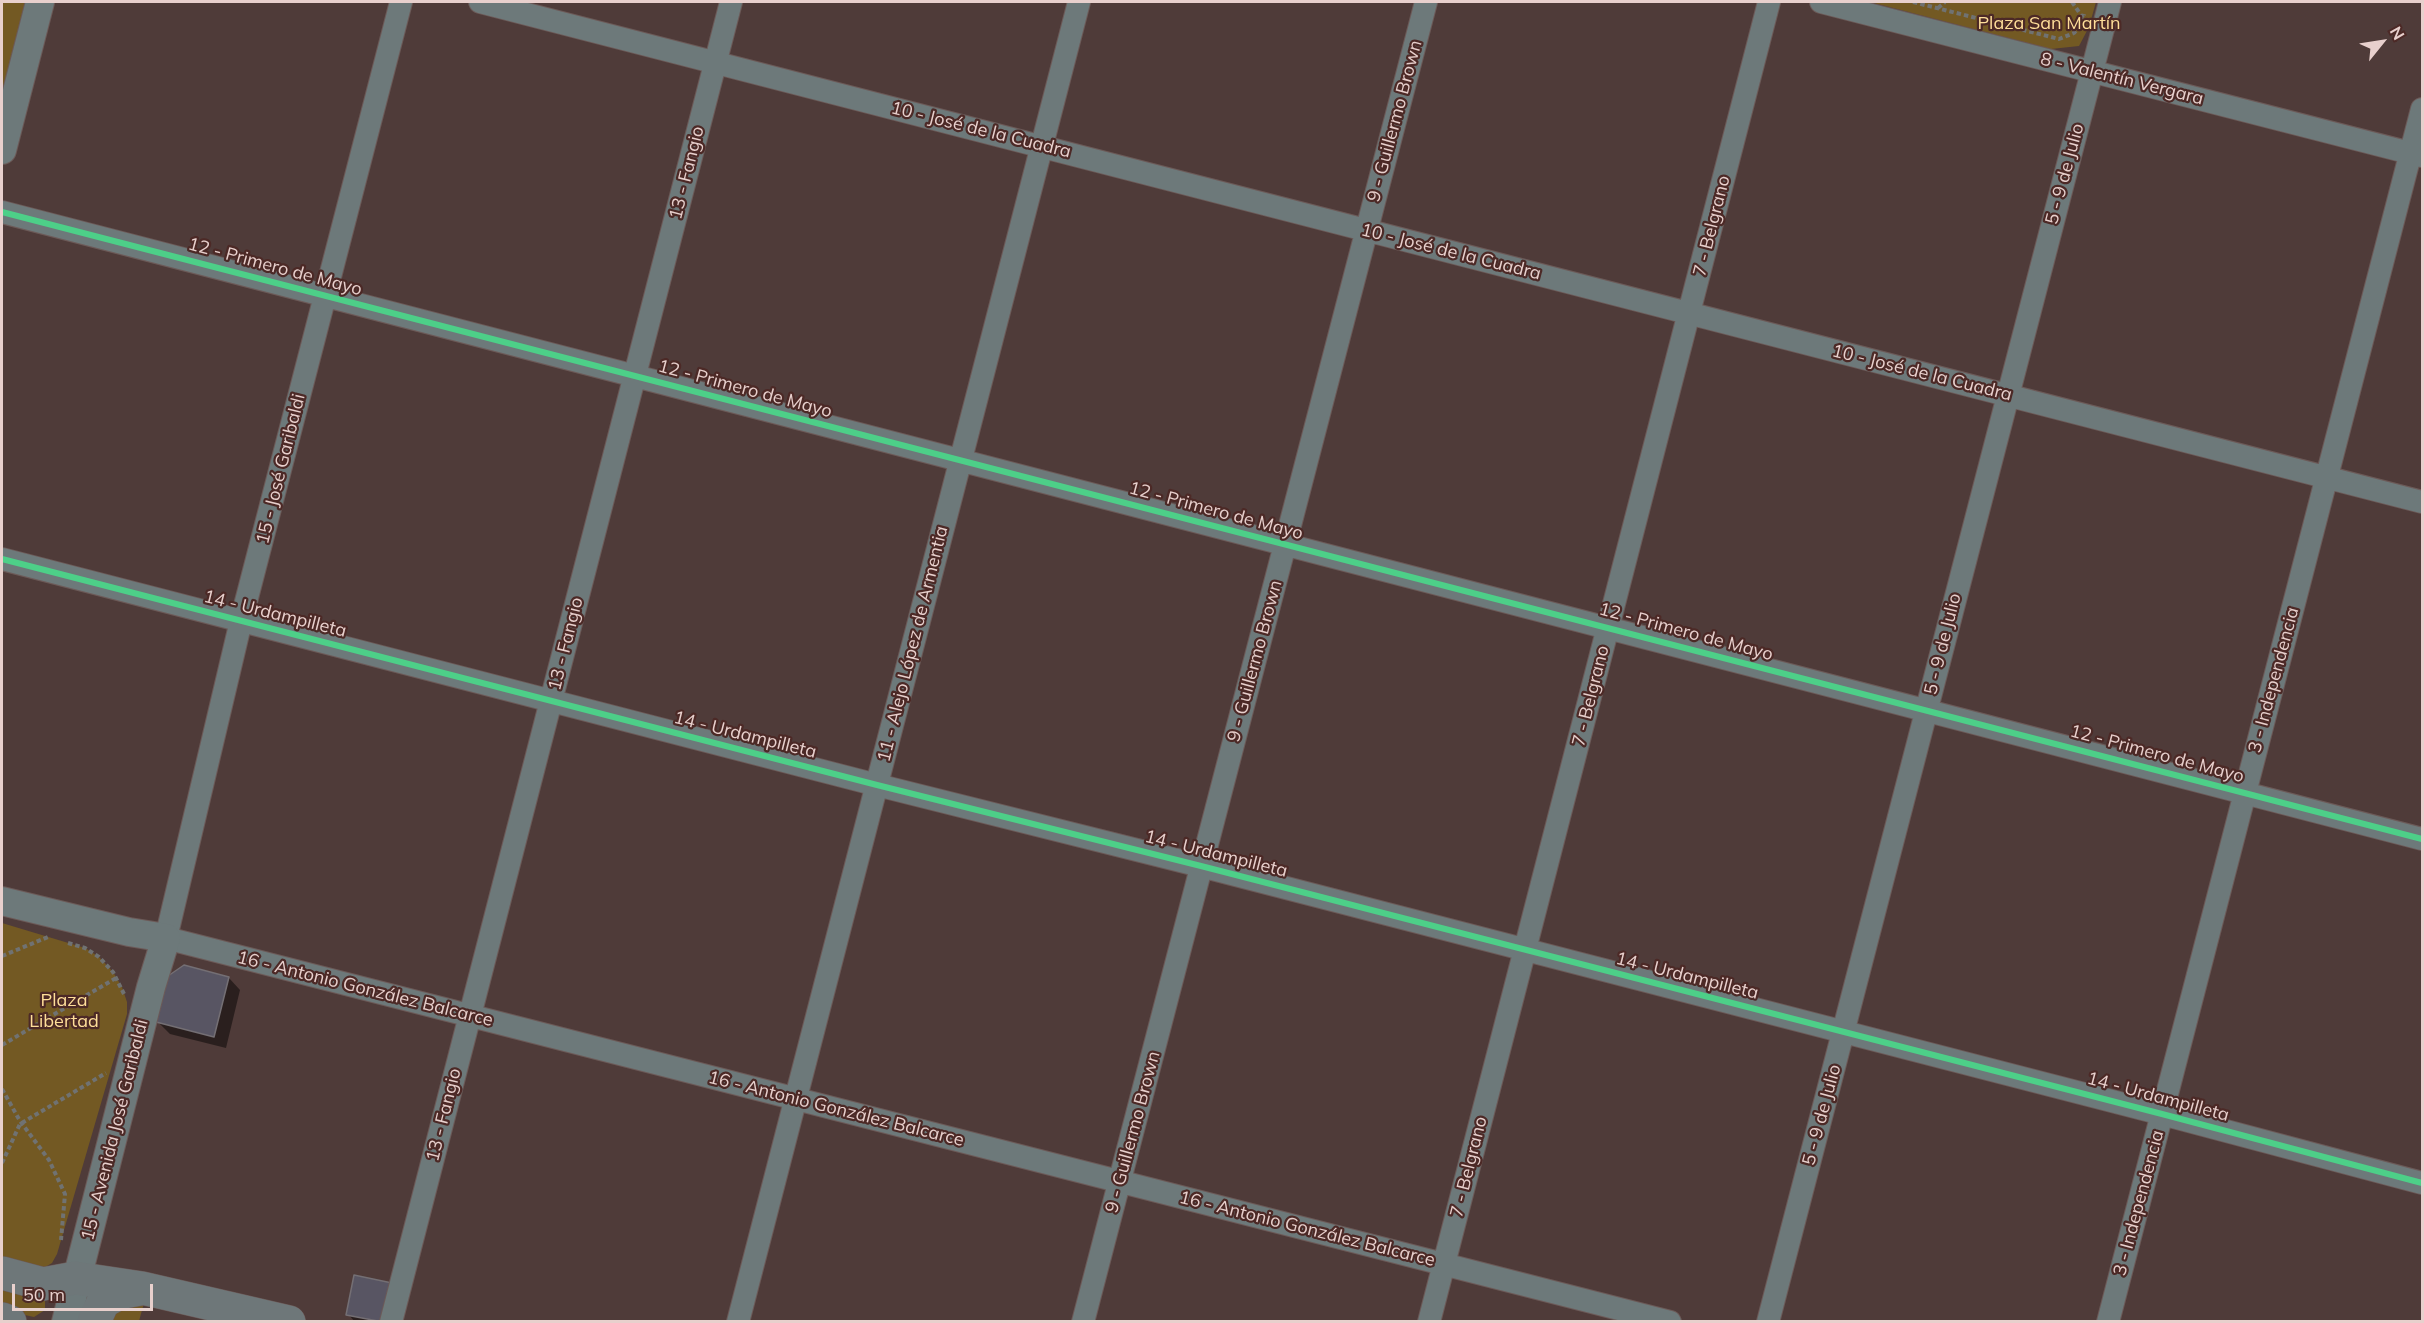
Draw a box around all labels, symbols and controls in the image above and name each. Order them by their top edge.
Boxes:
north arrow [2352,12,2412,72]
park label: Plaza San Martín [1977,13,2121,35]
text: N [2386,23,2409,43]
street label: 9 - Guillermo Brown [1363,38,1427,204]
street label: 8 - Valentín Vergara [2038,48,2206,110]
street label: 10 - José de la Cuadra [889,97,1073,163]
street label: 5 - 9 de Julio [2041,121,2089,227]
street label: 13 - Fangio [665,124,709,222]
street label: 7 - Belgrano [1689,173,1735,279]
street label: 10 - José de la Cuadra [1359,219,1543,285]
street label: 12 - Primero de Mayo [186,233,364,301]
street label: 10 - José de la Cuadra [1830,340,2014,406]
street label: 12 - Primero de Mayo [656,355,834,423]
street label: 15 - José Garibaldi [252,392,310,546]
street label: 12 - Primero de Mayo [1127,477,1305,545]
street label: 11 - Alejo López de Armentia [873,524,953,764]
street label: 9 - Guillermo Brown [1223,578,1287,744]
street label: 14 - Urdampilleta [201,586,349,642]
street label: 5 - 9 de Julio [1920,591,1966,697]
street label: 13 - Fangio [544,595,588,693]
street label: 12 - Primero de Mayo [1597,598,1775,666]
street label: 3 - Independencia [2244,605,2304,755]
street label: 7 - Belgrano [1568,643,1614,749]
street label: 14 - Urdampilleta [671,707,819,763]
street label: 12 - Primero de Mayo [2068,720,2246,788]
street label: 14 - Urdampilleta [1142,826,1290,882]
street label: 16 - Antonio González Balcarce [235,947,495,1031]
street label: 14 - Urdampilleta [1613,948,1761,1004]
park label: Plaza Libertad [29,990,99,1032]
street label: 15 - Avenida José Garibaldi [77,1017,153,1243]
street label: 9 - Guillermo Brown [1101,1049,1165,1215]
street label: 5 - 9 de Julio [1798,1062,1846,1168]
street label: 13 - Fangio [422,1066,466,1164]
street label: 16 - Antonio González Balcarce [706,1067,966,1151]
street label: 14 - Urdampilleta [2085,1068,2231,1126]
street label: 7 - Belgrano [1446,1114,1492,1220]
street label: 3 - Independencia [2109,1128,2169,1278]
street label: 16 - Antonio González Balcarce [1177,1187,1437,1271]
scale bar [15,1272,156,1310]
text: 50 m [23,1283,65,1306]

